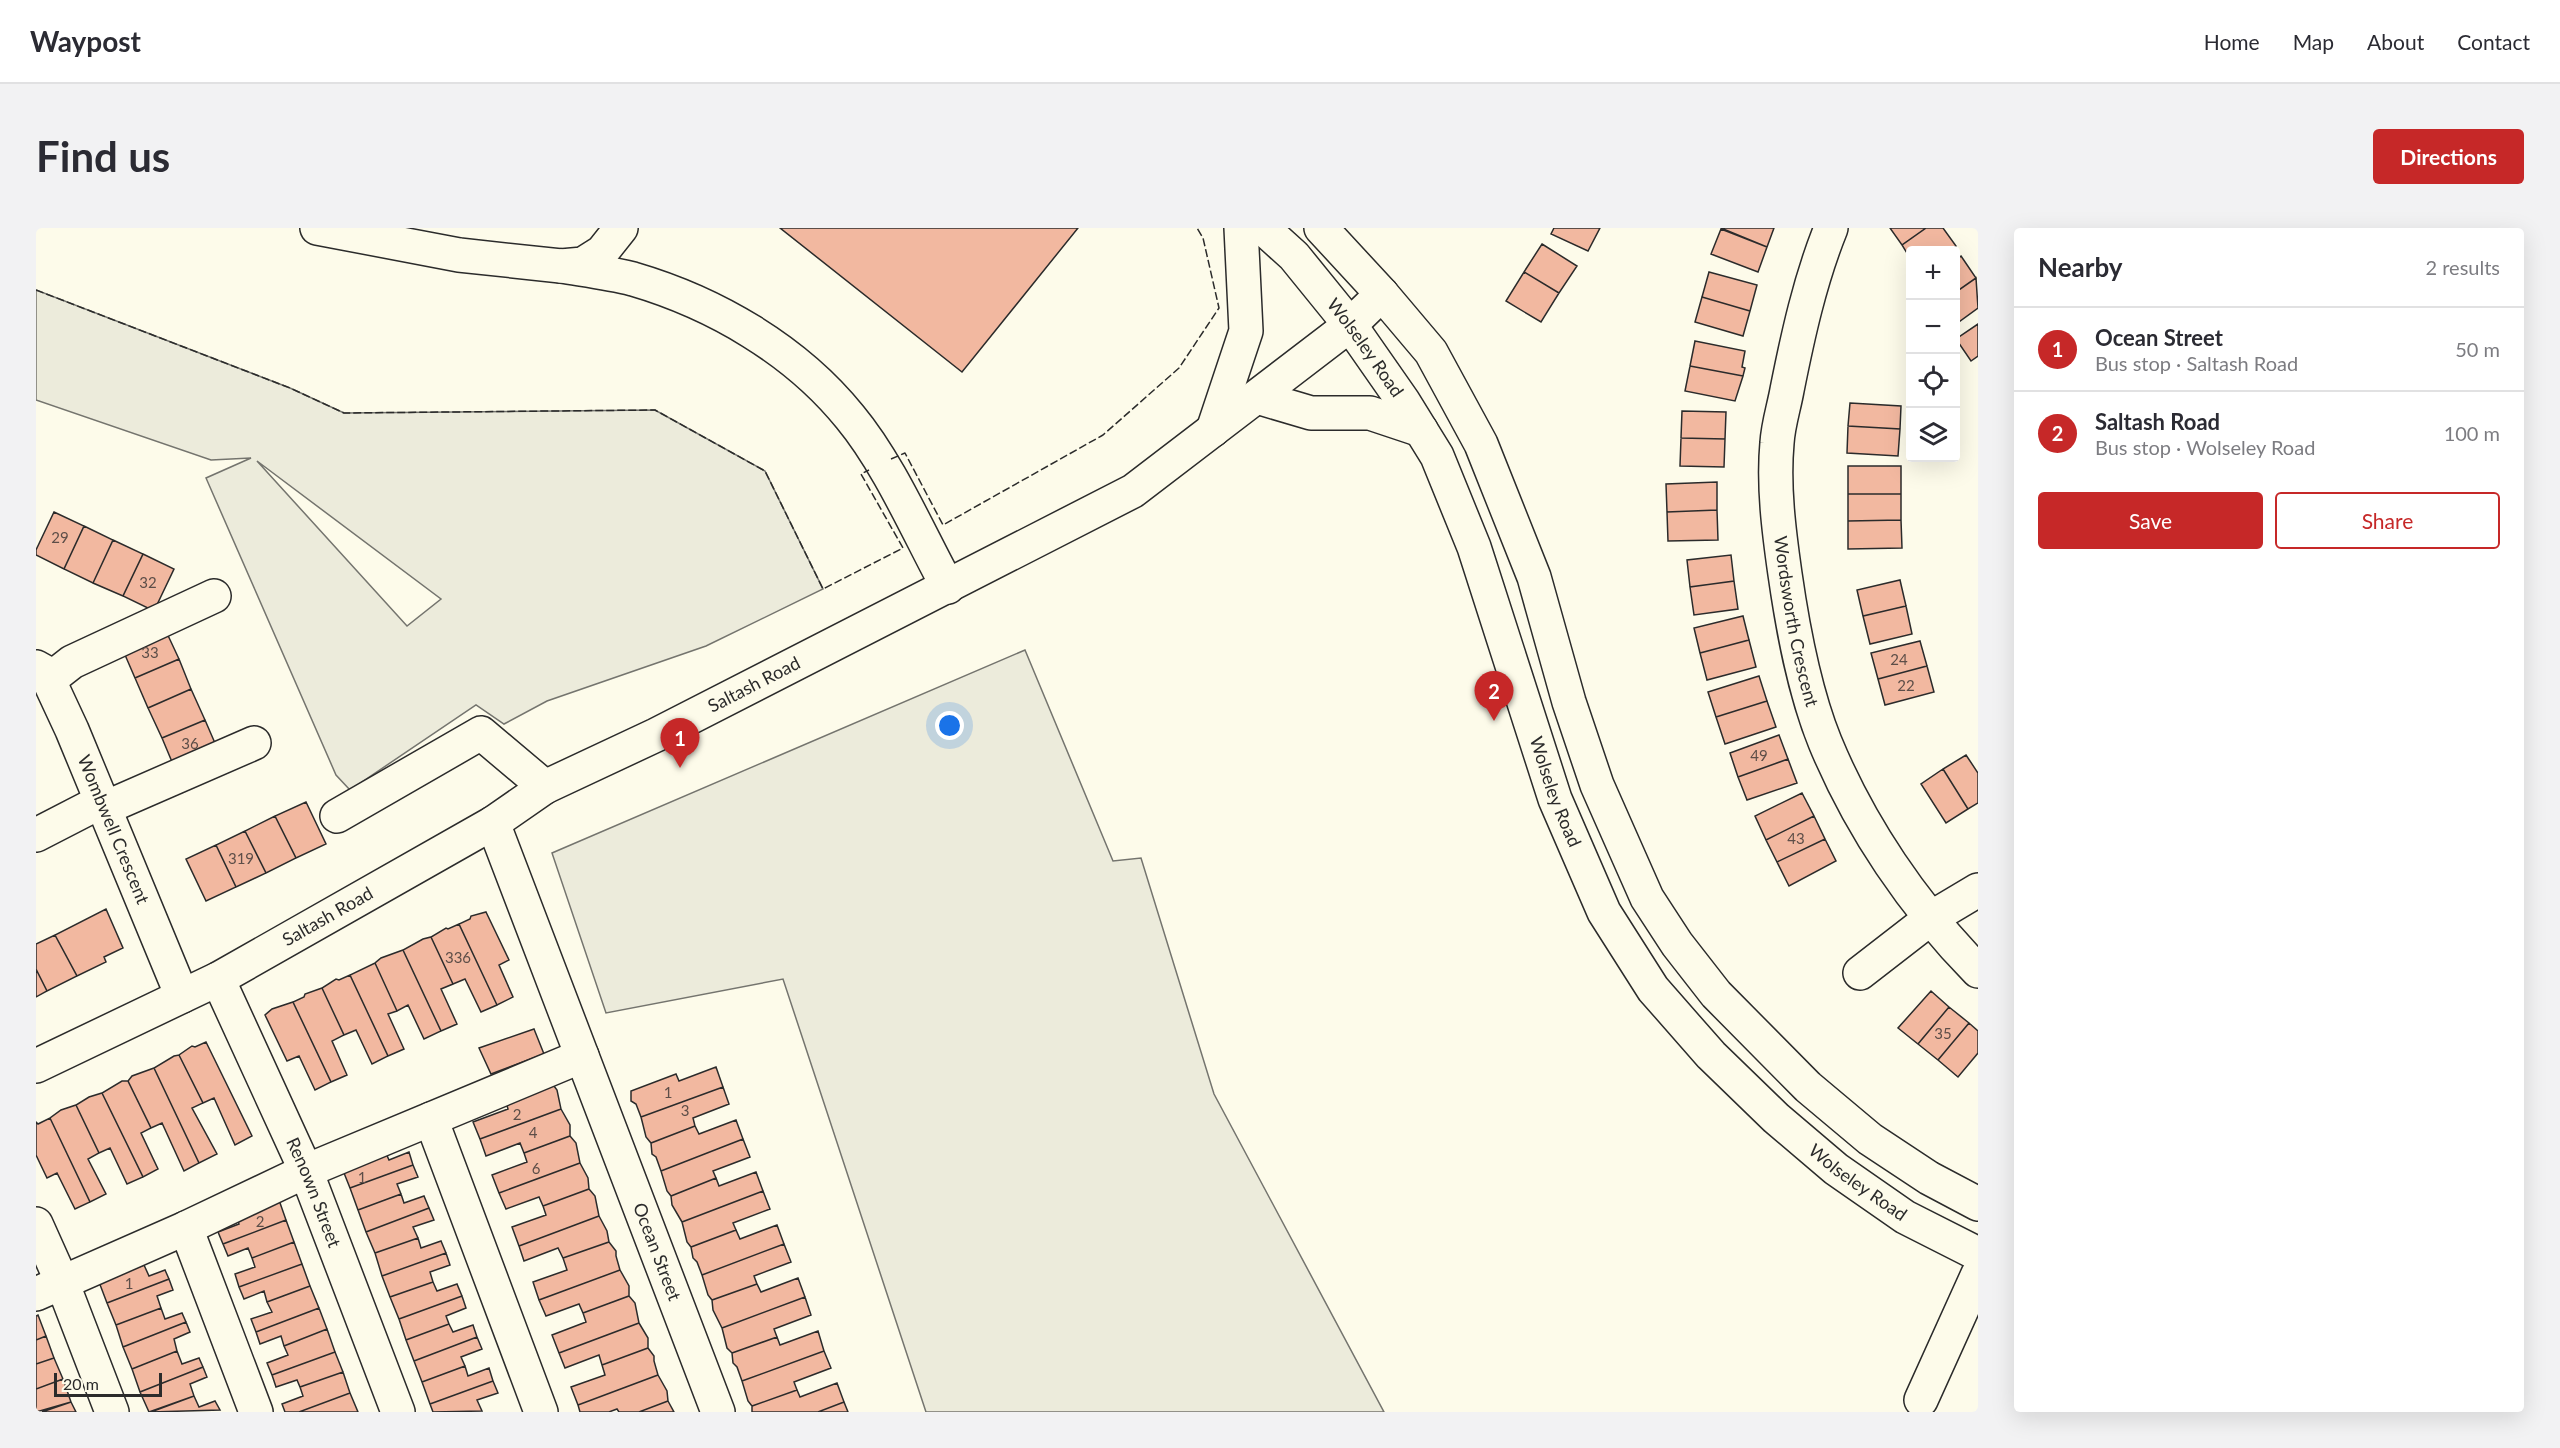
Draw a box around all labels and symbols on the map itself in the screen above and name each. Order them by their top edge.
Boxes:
street label: Wolseley Road [1323,294,1409,401]
house number: 29 [51,528,69,546]
street label: Wordsworth Crescent [1770,534,1824,710]
house number: 32 [139,573,157,591]
house number: 33 [141,643,159,661]
house number: 24 [1890,650,1908,668]
street label: Saltash Road [704,651,804,717]
pin: 2 [1474,672,1514,721]
house number: 22 [1897,676,1915,694]
your location [935,711,964,740]
pin: 1 [660,718,700,768]
street label: Wolseley Road [1526,733,1586,850]
house number: 36 [181,734,199,752]
house number: 49 [1750,746,1768,764]
street label: Wombwell Crescent [74,751,155,907]
house number: 43 [1787,829,1805,847]
house number: 319 [228,849,254,867]
street label: Saltash Road [278,881,377,950]
house number: 336 [445,948,471,966]
house number: 35 [1934,1024,1952,1042]
house number: 1 [664,1083,672,1101]
house number: 3 [681,1101,689,1119]
house number: 2 [513,1105,521,1123]
house number: 4 [529,1123,538,1141]
street label: Renown Street [282,1134,346,1251]
street label: Wolseley Road [1805,1139,1912,1225]
house number: 6 [532,1159,541,1177]
house number: 1 [358,1168,366,1186]
street label: Ocean Street [629,1199,687,1304]
house number: 2 [256,1212,264,1230]
house number: 1 [125,1274,133,1292]
scale bar [54,1370,162,1398]

